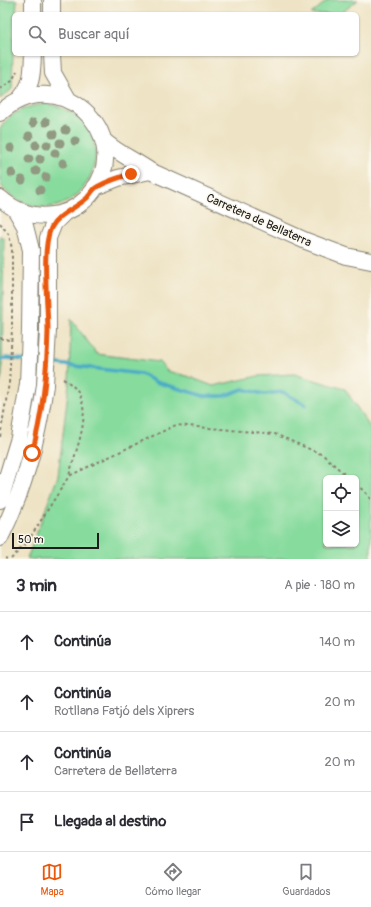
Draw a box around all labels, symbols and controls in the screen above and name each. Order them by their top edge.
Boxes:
search box [12,12,359,56]
icon: search [26,23,48,45]
text: Buscar aquí [58,25,130,44]
route end [122,165,140,183]
street label: Carretera de Bellaterra [204,191,314,251]
route start [23,444,41,462]
map controls [323,475,359,547]
button: locate [323,475,359,511]
button: layers [323,511,359,547]
scale bar [12,531,99,550]
text: 50 m [18,533,44,546]
text: 3 min [16,575,57,596]
text: A pie · 180 m [284,577,355,593]
icon: ahead [16,631,38,653]
text: Continúa [54,632,111,651]
text: 140 m [319,634,355,650]
text: Continúa [54,684,111,703]
icon: ahead [16,691,38,713]
text: 20 m [324,694,355,710]
text: Rotllana Fatjó dels Xiprers [54,703,194,719]
text: Continúa [54,744,111,763]
icon: ahead [16,751,38,773]
text: 20 m [324,754,355,770]
text: Carretera de Bellaterra [54,763,177,779]
icon: arrive [16,811,38,833]
text: Llegada al destino [54,812,166,831]
tab: Mapa [41,861,64,898]
tab: Cómo llegar [145,861,201,898]
tab: Guardados [282,861,330,898]

